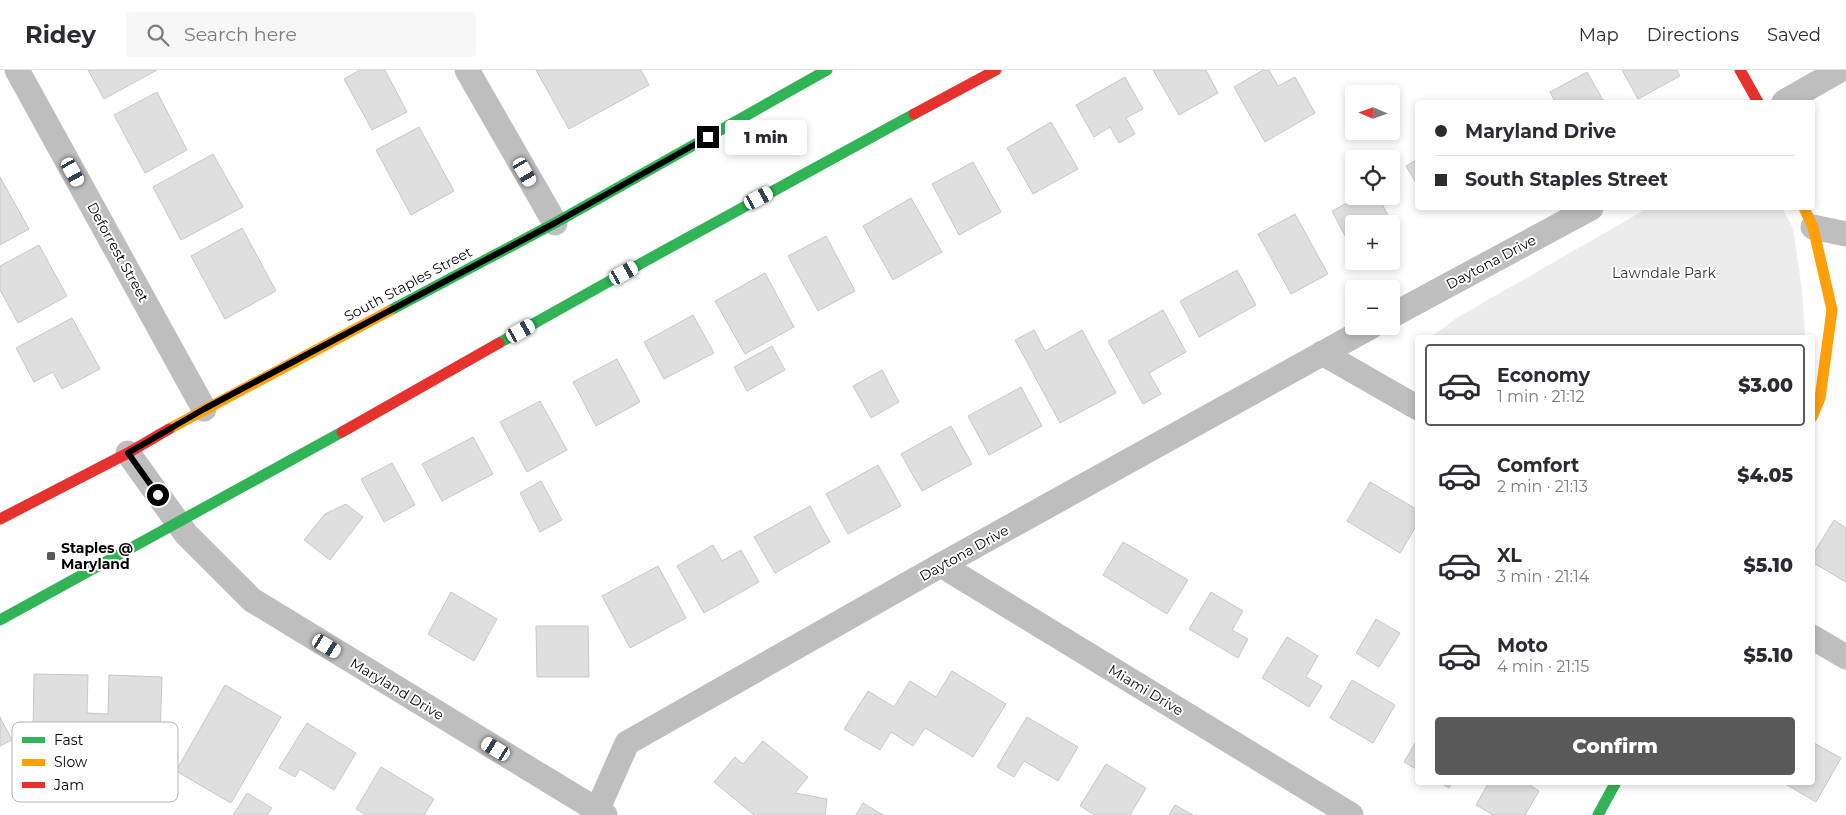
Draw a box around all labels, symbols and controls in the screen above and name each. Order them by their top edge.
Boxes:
search box [126,12,476,57]
text: Ridey [25,20,96,49]
icon: search [144,21,172,49]
text: Search here [184,23,297,46]
text: Map [1579,24,1619,46]
text: Directions [1647,24,1739,46]
text: Saved [1767,24,1821,46]
north arrow [1345,85,1400,140]
map controls [1345,85,1400,335]
callout: 1 min [726,120,808,154]
text: Maryland Drive [1465,120,1616,143]
route end [697,126,719,148]
text: 1 min [744,128,788,147]
button: locate [1345,150,1400,205]
car [59,155,86,189]
car [511,155,538,189]
text: South Staples Street [1465,168,1668,191]
car [742,184,775,212]
street label: Deforrest Street [83,199,153,305]
button: + [1345,215,1400,270]
street label: Daytona Drive [1443,231,1539,293]
street label: South Staples Street [341,242,475,325]
car [607,259,640,287]
park label: Lawndale Park [1612,264,1717,282]
button: − [1345,280,1400,335]
car [504,317,537,345]
icon: car [1437,363,1482,408]
text: Economy [1497,364,1590,387]
text: $3.00 [1738,374,1793,397]
text: 1 min · 21:12 [1497,387,1585,406]
icon: car [1437,453,1482,498]
text: Comfort [1497,454,1579,477]
text: $4.05 [1737,464,1793,487]
text: 2 min · 21:13 [1497,477,1588,496]
route start [147,484,169,506]
street label: Daytona Drive [916,521,1012,585]
place label: Staples @ Maryland [61,539,133,573]
icon: car [1437,543,1482,588]
text: XL [1497,544,1522,567]
marker: Staples @ Maryland [45,550,57,562]
text: $5.10 [1743,554,1793,577]
text: 3 min · 21:14 [1497,567,1589,586]
car [310,632,343,660]
icon: car [1437,633,1482,678]
text: Moto [1497,634,1548,657]
text: $5.10 [1743,644,1793,667]
street label: Maryland Drive [347,654,447,724]
text: 4 min · 21:15 [1497,657,1589,676]
street label: Miami Drive [1105,661,1187,719]
button: Confirm [1435,717,1795,775]
legend [12,722,178,802]
text: Fast [54,731,84,749]
car [479,735,512,763]
text: Slow [54,753,88,771]
text: Jam [53,776,84,794]

